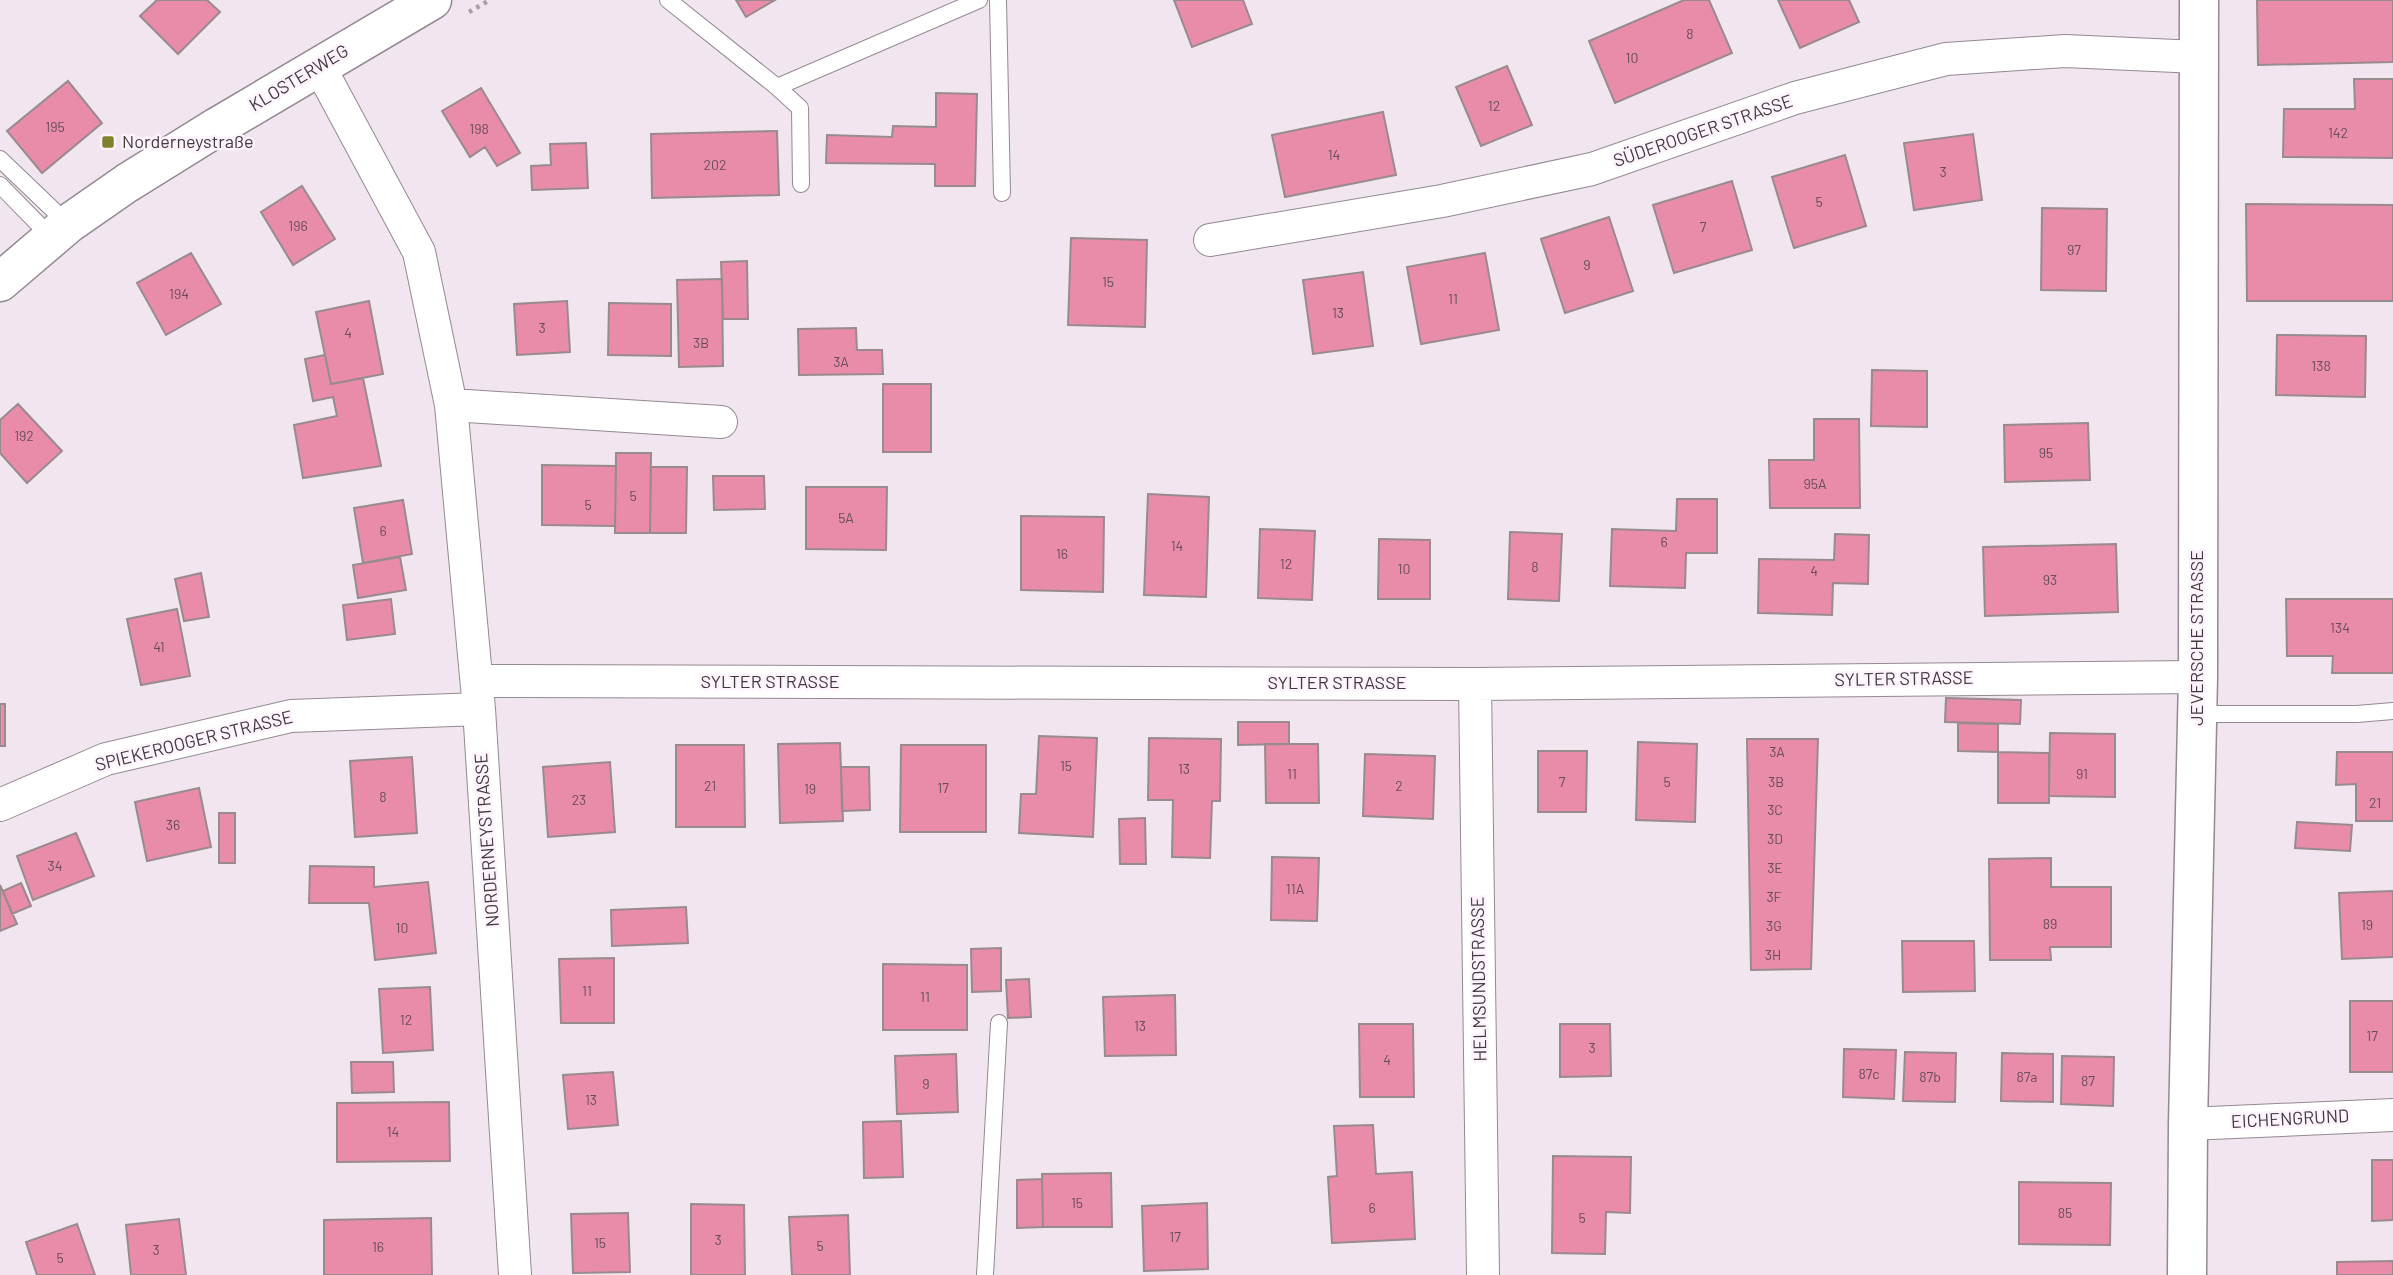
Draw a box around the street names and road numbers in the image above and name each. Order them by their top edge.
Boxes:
street label: KLOSTERWEG [245,39,352,115]
street label: SÜDEROOGER STRASSE [1610,89,1795,171]
street label: JEVERSCHE STRASSE [2185,550,2207,726]
street label: SYLTER STRASSE [1834,666,1974,690]
street label: SYLTER STRASSE [700,670,840,692]
street label: SYLTER STRASSE [1267,671,1407,693]
street label: SPIEKEROOGER STRASSE [93,705,295,775]
street label: NORDERNEYSTRASSE [469,752,503,928]
street label: HELMSUNDSTRASSE [1466,896,1490,1062]
street label: EICHENGRUND [2230,1104,2349,1132]

